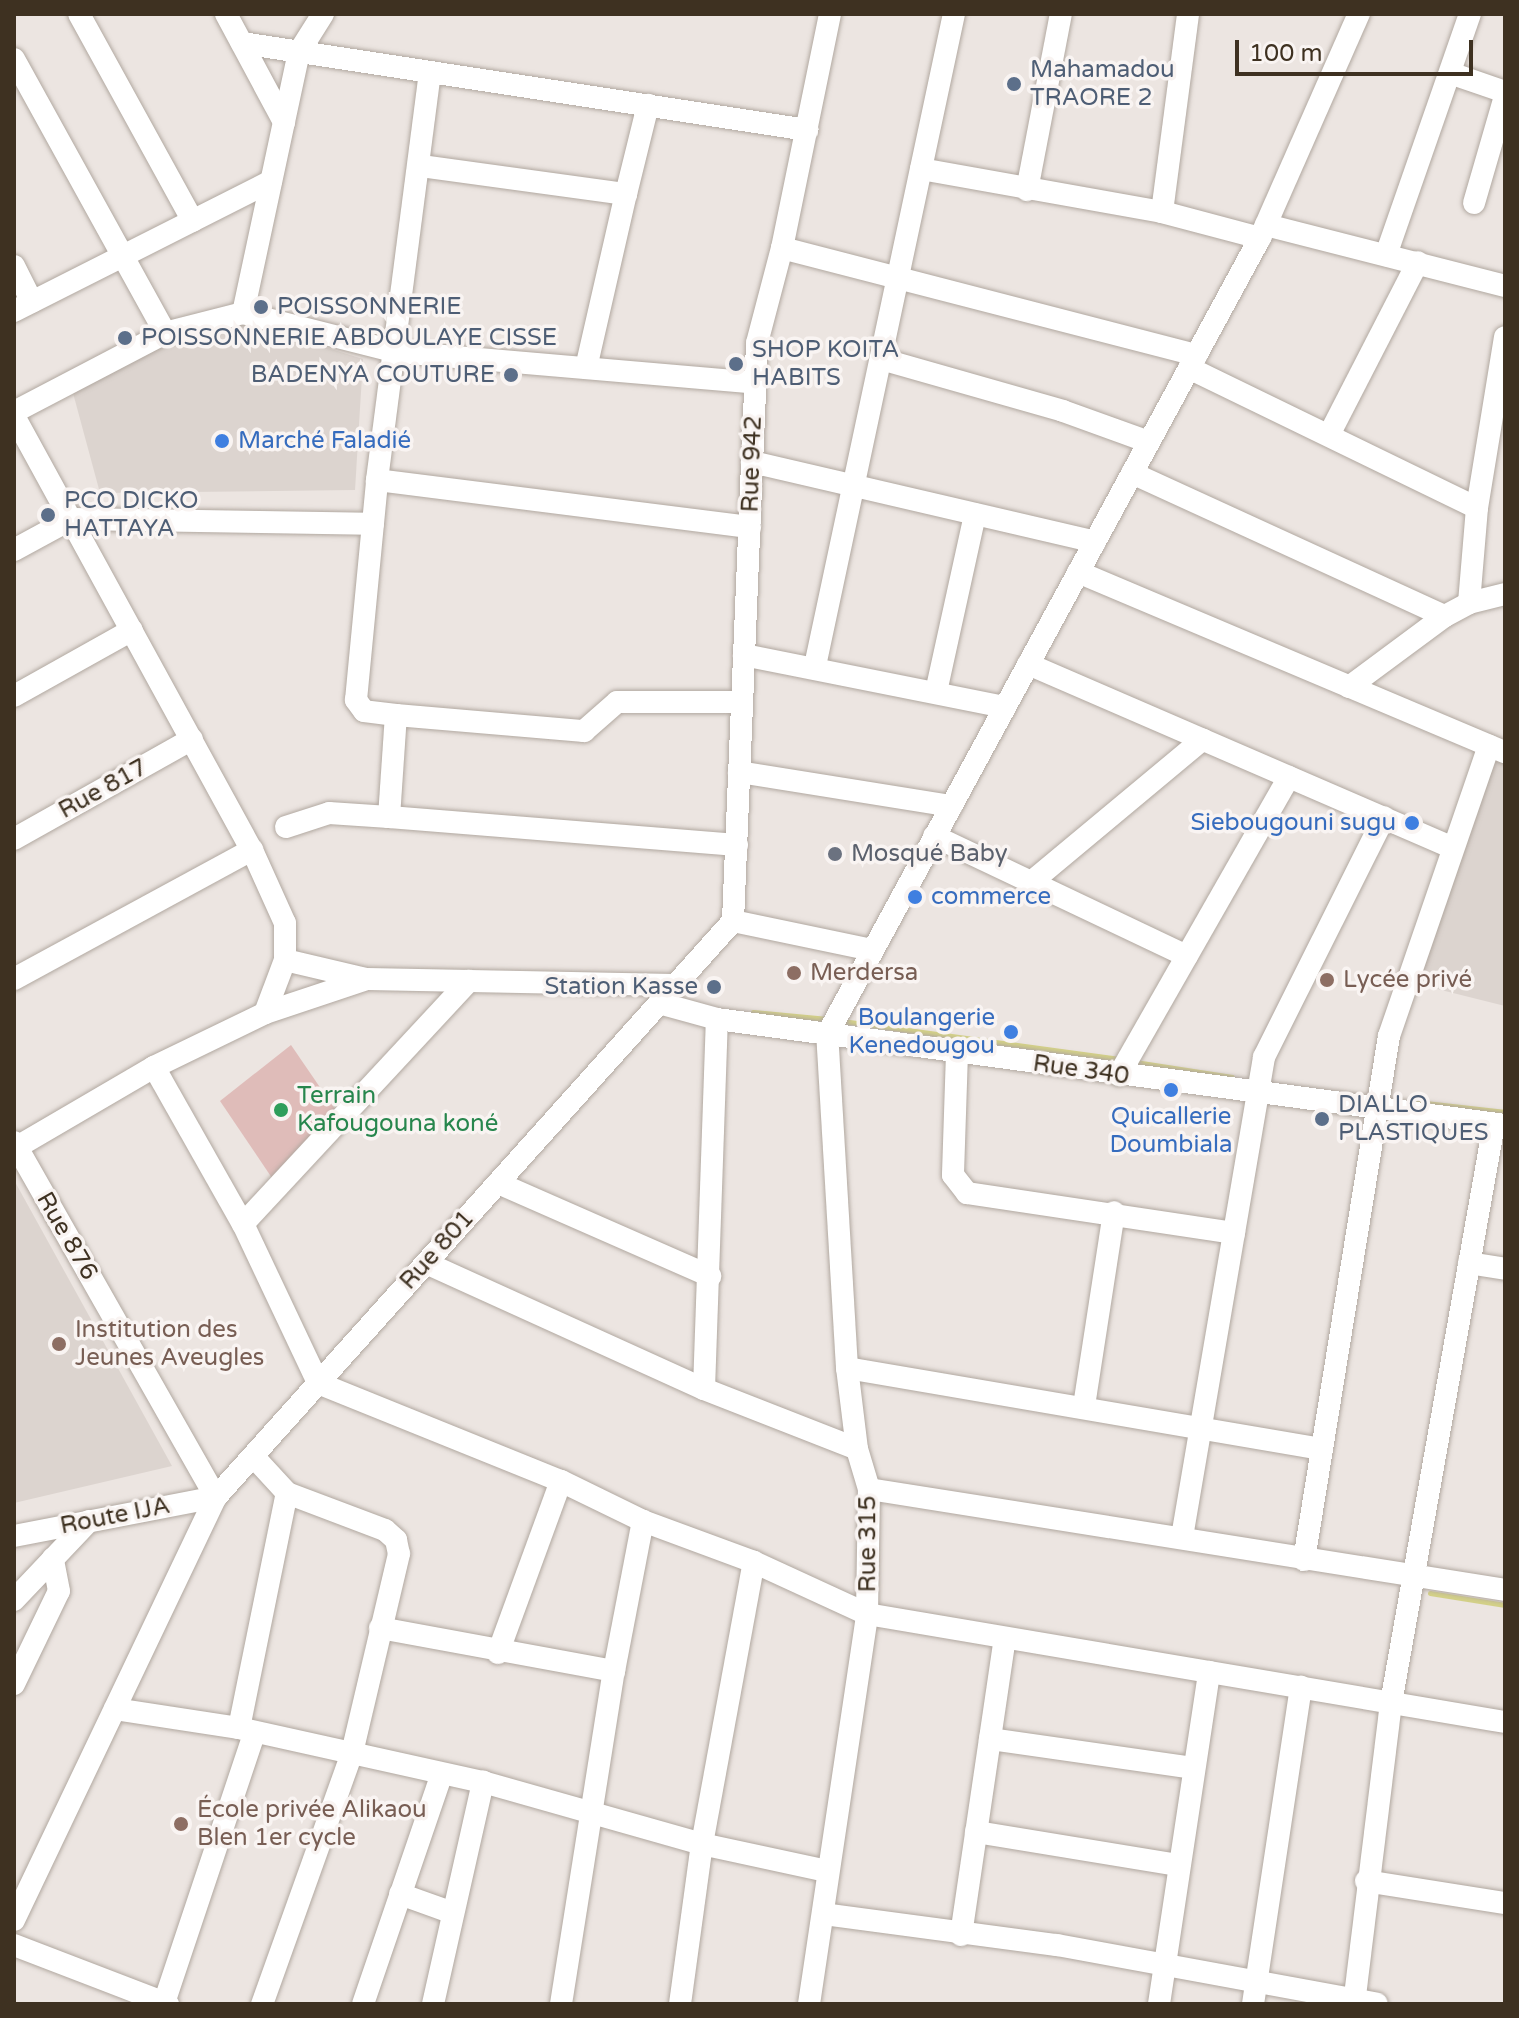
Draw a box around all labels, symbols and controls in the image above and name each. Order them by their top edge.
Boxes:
scale bar [1239,24,1477,74]
text: 100 m [1249,39,1323,68]
place label: Mahamadou TRAORE 2 [1030,56,1175,112]
marker: Mahamadou TRAORE 2 [1005,75,1023,93]
place label: POISSONNERIE [277,293,462,321]
marker: POISSONNERIE [252,298,270,316]
place label: POISSONNERIE ABDOULAYE CISSE [141,324,557,352]
marker: POISSONNERIE ABDOULAYE CISSE [116,329,134,347]
place label: SHOP KOITA HABITS [752,336,899,392]
marker: SHOP KOITA HABITS [727,355,745,373]
place label: BADENYA COUTURE [251,361,495,389]
marker: BADENYA COUTURE [502,366,520,384]
street label: Rue 942 [736,415,768,513]
place label: Marché Faladié [238,427,411,455]
marker: Marché Faladié [213,432,231,450]
place label: PCO DICKO HATTAYA [64,487,198,543]
marker: PCO DICKO HATTAYA [39,506,57,524]
street label: Rue 817 [54,753,152,825]
place label: Siebougouni sugu [1190,809,1396,837]
marker: Siebougouni sugu [1403,814,1421,832]
place label: Mosqué Baby [851,840,1008,868]
marker: Mosqué Baby [826,845,844,863]
place label: commerce [931,883,1051,911]
marker: commerce [906,888,924,906]
place label: Merdersa [810,959,918,987]
marker: Merdersa [785,964,803,982]
place label: Lycée privé [1343,966,1472,994]
marker: Lycée privé [1318,971,1336,989]
place label: Station Kasse [545,973,698,1001]
marker: Station Kasse [705,978,723,996]
place label: Boulangerie Kenedougou [848,1004,995,1060]
marker: Boulangerie Kenedougou [1002,1023,1020,1041]
street label: Rue 340 [1031,1049,1131,1091]
marker: Quicallerie Doumbiala [1162,1081,1180,1099]
place label: Terrain Kafougouna koné [297,1082,498,1138]
place label: DIALLO PLASTIQUES [1338,1091,1489,1147]
marker: Terrain Kafougouna koné [272,1101,290,1119]
place label: Quicallerie Doumbiala [1110,1103,1232,1159]
marker: DIALLO PLASTIQUES [1313,1110,1331,1128]
street label: Rue 876 [30,1187,104,1285]
street label: Rue 801 [394,1204,480,1296]
place label: Institution des Jeunes Aveugles [75,1316,264,1372]
marker: Institution des Jeunes Aveugles [50,1335,68,1353]
street label: Route IJA [58,1491,172,1541]
street label: Rue 315 [854,1496,882,1592]
place label: École privée Alikaou Blen 1er cycle [197,1796,427,1852]
marker: École privée Alikaou Blen 1er cycle [172,1815,190,1833]

